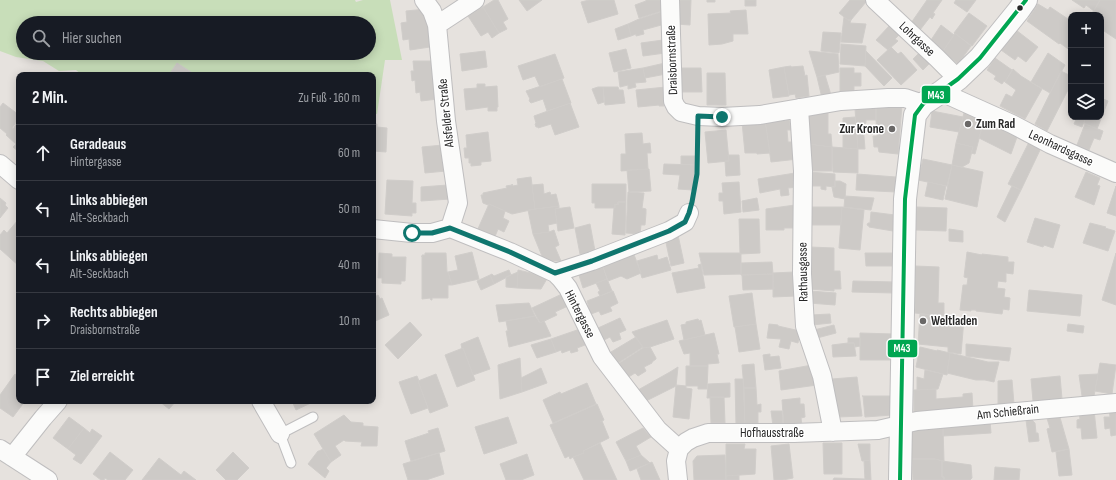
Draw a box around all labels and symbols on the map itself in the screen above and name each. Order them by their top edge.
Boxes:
unlabelled marker [1015,3,1025,13]
street label: Lohrgasse [896,18,938,60]
street label: Draisbornstraße [663,25,681,95]
street label: Alsfelder Straße [434,78,458,149]
line badge: M43 [921,85,951,104]
text: M43 [927,89,945,102]
route end [713,108,731,126]
place label: Zum Rad [976,116,1016,132]
marker: Zum Rad [963,119,973,129]
place label: Zur Krone [839,121,884,137]
marker: Zur Krone [887,124,897,134]
street label: Leonhardsgasse [1026,126,1096,170]
route start [403,224,421,242]
street label: Rathausgasse [794,242,812,302]
street label: Hintergasse [561,287,599,341]
place label: Weltladen [931,313,977,329]
marker: Weltladen [918,316,928,326]
line badge: M43 [887,339,918,358]
text: M43 [893,342,911,355]
street label: Am Schießrain [975,401,1040,423]
street label: Hofhausstraße [740,425,804,441]

